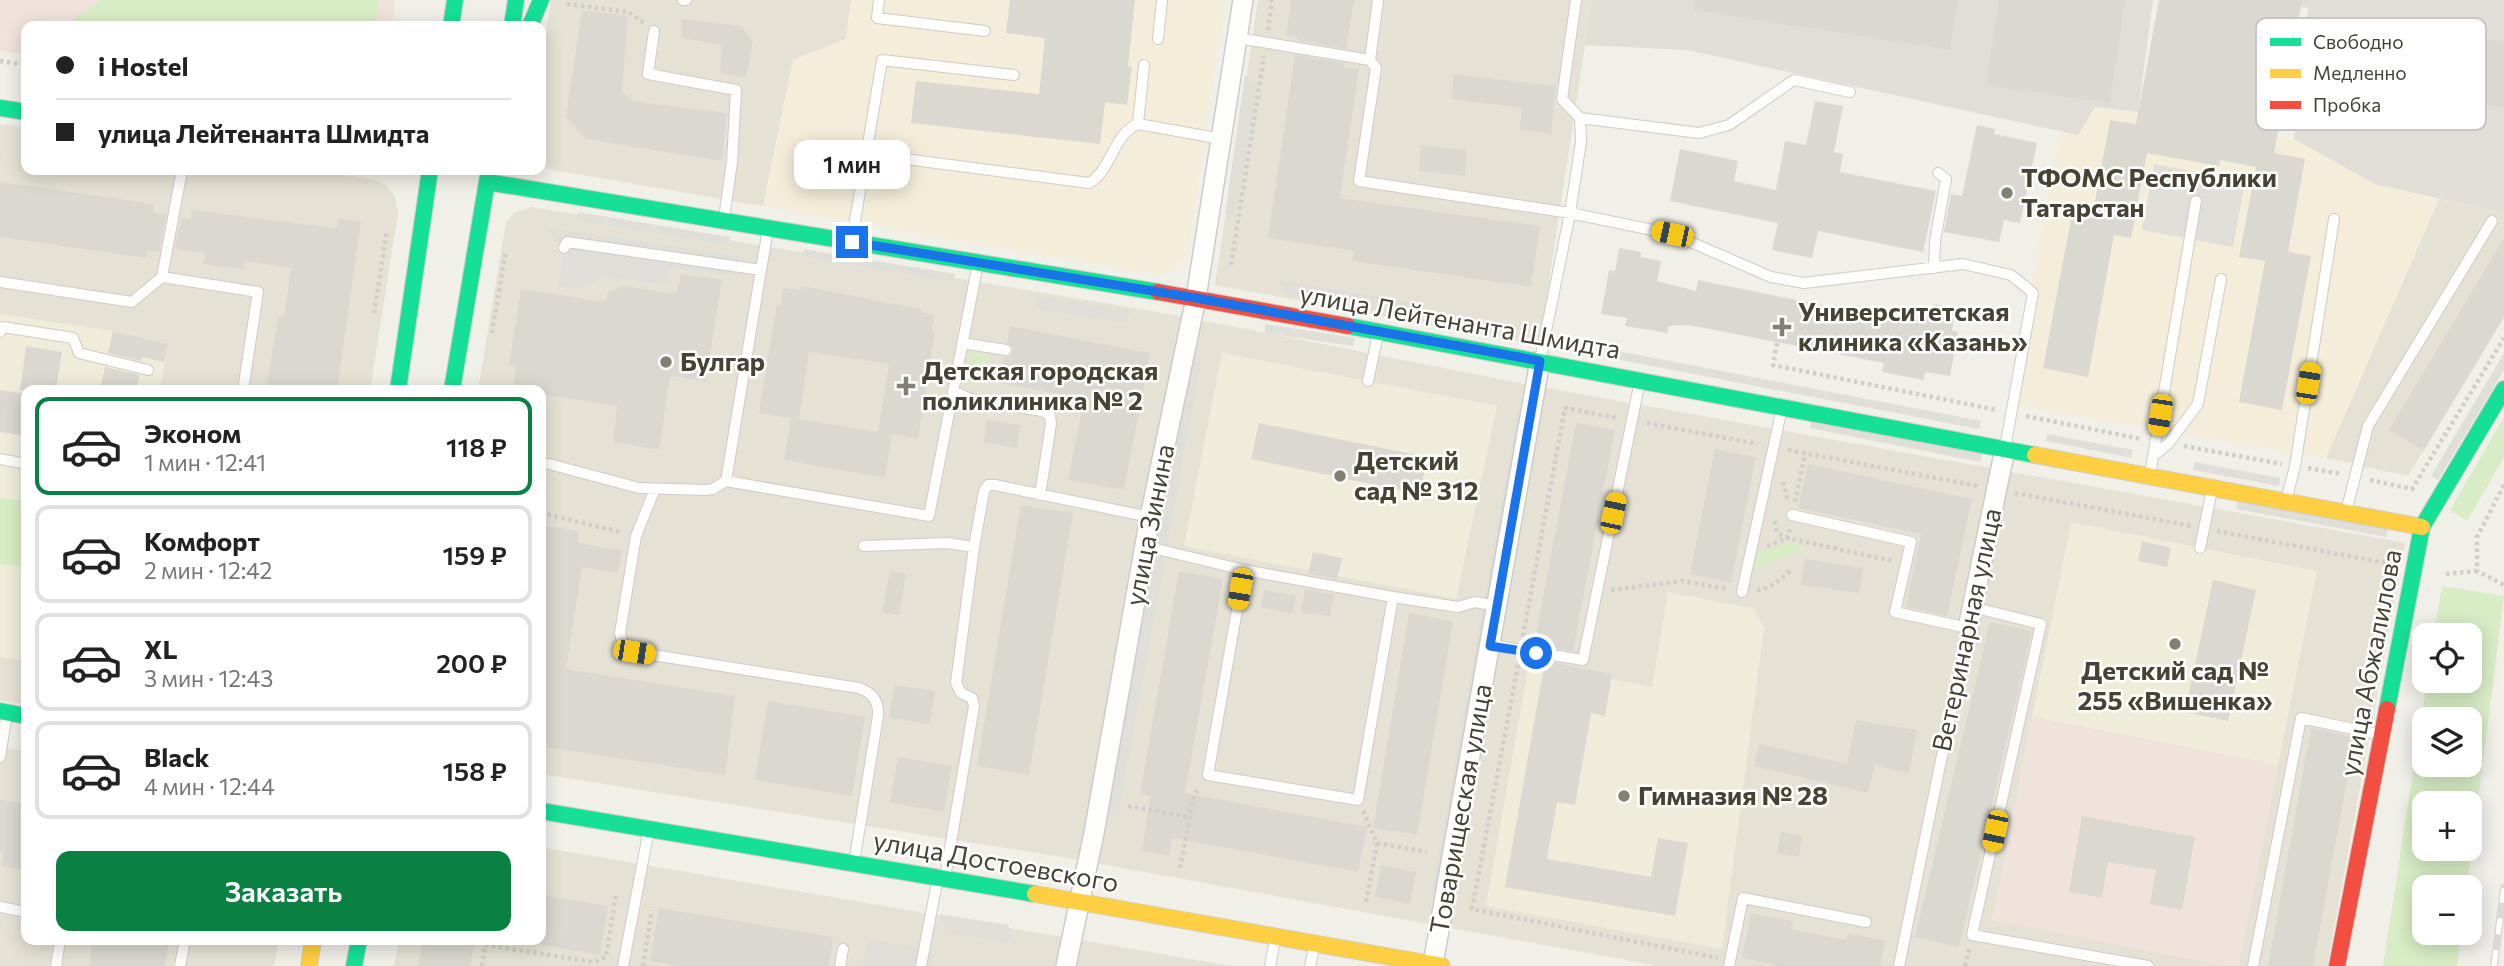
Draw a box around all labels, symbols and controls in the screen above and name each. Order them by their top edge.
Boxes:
legend [2256,18,2486,130]
text: Свободно [2313,30,2403,53]
text: i Hostel [98,50,189,81]
text: Медленно [2313,61,2407,84]
text: Пробка [2313,93,2381,116]
text: улица Лейтенанта Шмидта [98,117,429,148]
callout: 1 мин [794,140,910,190]
text: 1 мин [823,150,881,178]
place label: ТФОМС Республики Татарстан [2021,161,2277,222]
marker: ТФОМС Республики Татарстан [1999,185,2015,201]
car [1650,219,1695,249]
route end [836,226,868,258]
street label: улица Лейтенанта Шмидта [1297,277,1623,364]
place label: Университетская клиника «Казань» [1798,295,2028,356]
marker: Университетская клиника «Казань» [1772,317,1792,337]
place label: Булгар [680,345,765,376]
marker: Булгар [658,354,674,370]
place label: Детская городская поликлиника № 2 [922,354,1158,415]
car [2295,361,2322,405]
marker: Детская городская поликлиника № 2 [896,376,916,396]
car [2147,393,2174,437]
icon: car [60,415,123,478]
text: Эконом [144,417,241,448]
text: 118 ₽ [446,431,507,462]
street label: улица Зинина [1118,441,1179,608]
place label: Детский сад № 312 [1354,444,1479,505]
text: 1 мин · 12:41 [144,448,266,476]
marker: Детский сад № 312 [1332,468,1348,484]
car [1599,490,1628,536]
street label: Ветеринарная улица [1925,505,2006,754]
icon: car [60,523,123,586]
text: Комфорт [144,525,260,556]
text: 159 ₽ [443,539,507,570]
street label: улица Абжалилова [2332,547,2407,779]
text: 2 мин · 12:42 [144,556,272,584]
car [1227,566,1254,612]
map controls [2412,623,2482,945]
button: locate [2412,623,2482,693]
icon: car [60,631,123,694]
text: XL [144,633,178,664]
marker: Детский сад № 255 «Вишенка» [2167,636,2183,652]
route start [1520,637,1552,669]
car [612,638,657,666]
text: 200 ₽ [436,647,507,678]
place label: Детский сад № 255 «Вишенка» [2077,654,2273,715]
text: 3 мин · 12:43 [144,664,273,692]
street label: Товарищеская улица [1422,681,1497,936]
button: layers [2412,707,2482,777]
icon: car [60,739,123,802]
text: Black [144,741,210,772]
text: 158 ₽ [443,755,507,786]
text: 4 мин · 12:44 [144,772,275,800]
place label: Гимназия № 28 [1638,779,1828,810]
marker: Гимназия № 28 [1616,788,1632,804]
button: + [2412,791,2482,861]
car [1981,808,2010,854]
street label: улица Достоевского [871,824,1121,897]
button: Заказать [56,851,511,931]
button: − [2412,875,2482,945]

